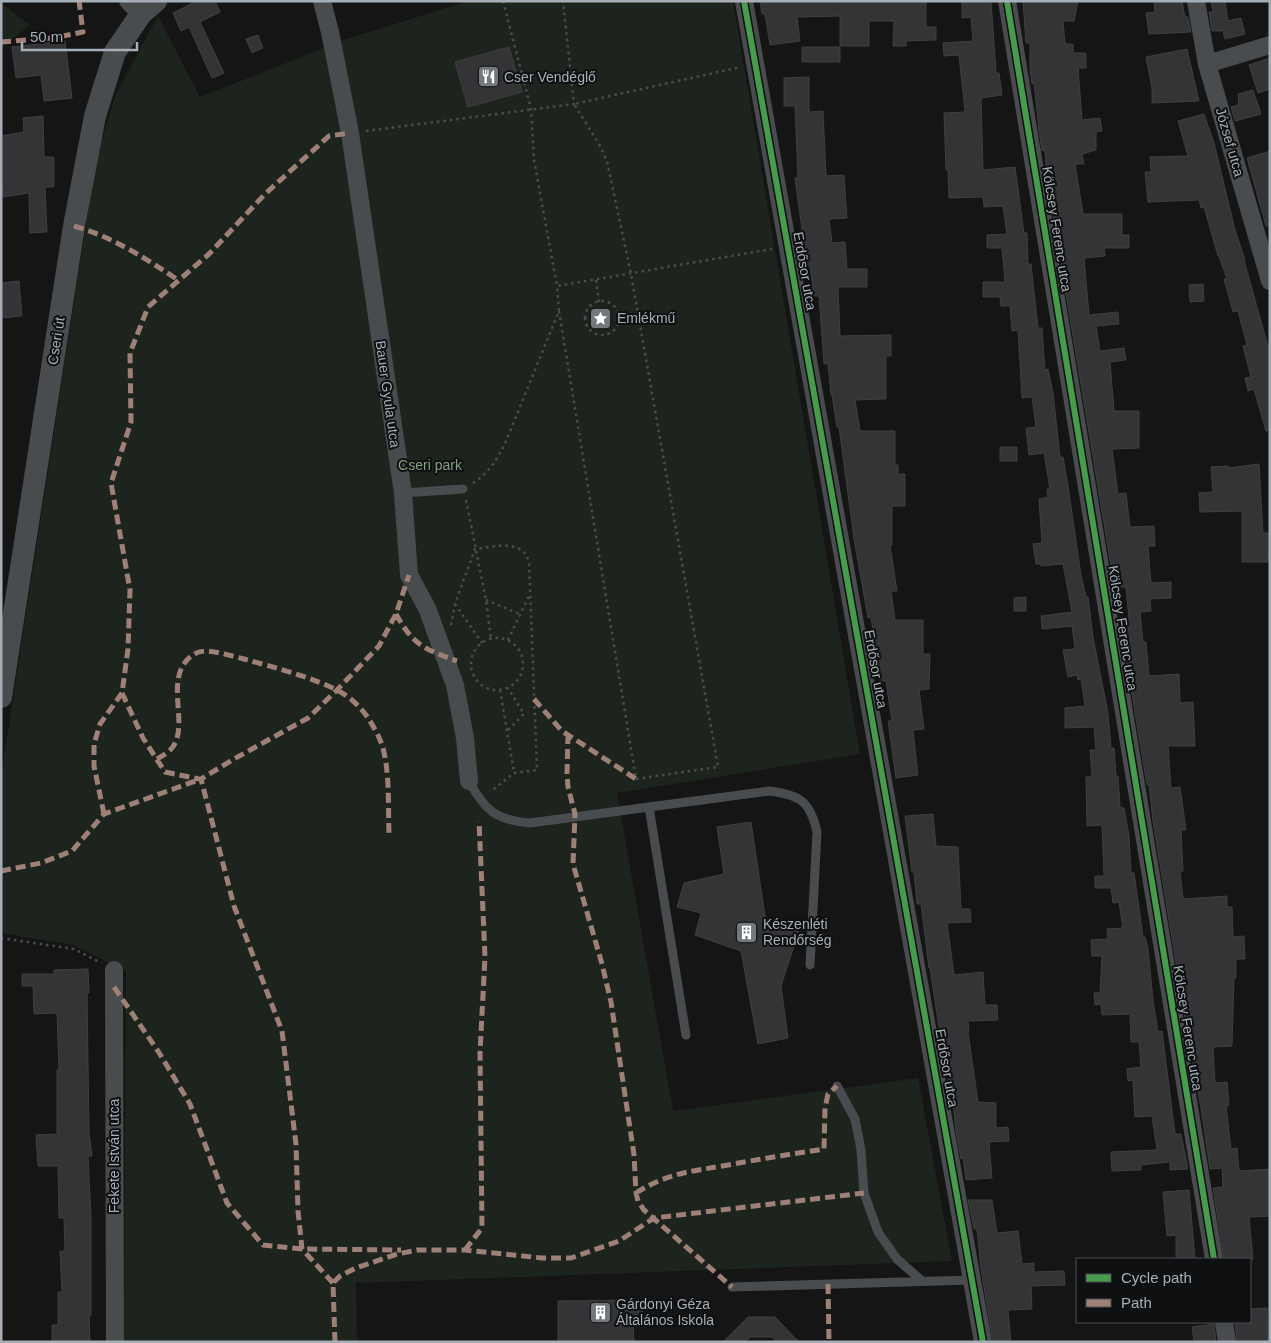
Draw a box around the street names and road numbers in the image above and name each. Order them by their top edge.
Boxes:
street label: József utca [1213,106,1248,178]
street label: Kölcsey Ferenc utca [1039,165,1075,293]
street label: Erdősor utca [790,231,820,312]
street label: Cseri út [44,316,68,366]
street label: Bauer Gyula utca [373,339,403,449]
street label: Kölcsey Ferenc utca [1105,564,1141,692]
street label: Erdősor utca [861,629,891,710]
street label: Kölcsey Ferenc utca [1170,964,1206,1092]
street label: Erdősor utca [932,1028,962,1109]
street label: Fekete István utca [106,1099,122,1213]

